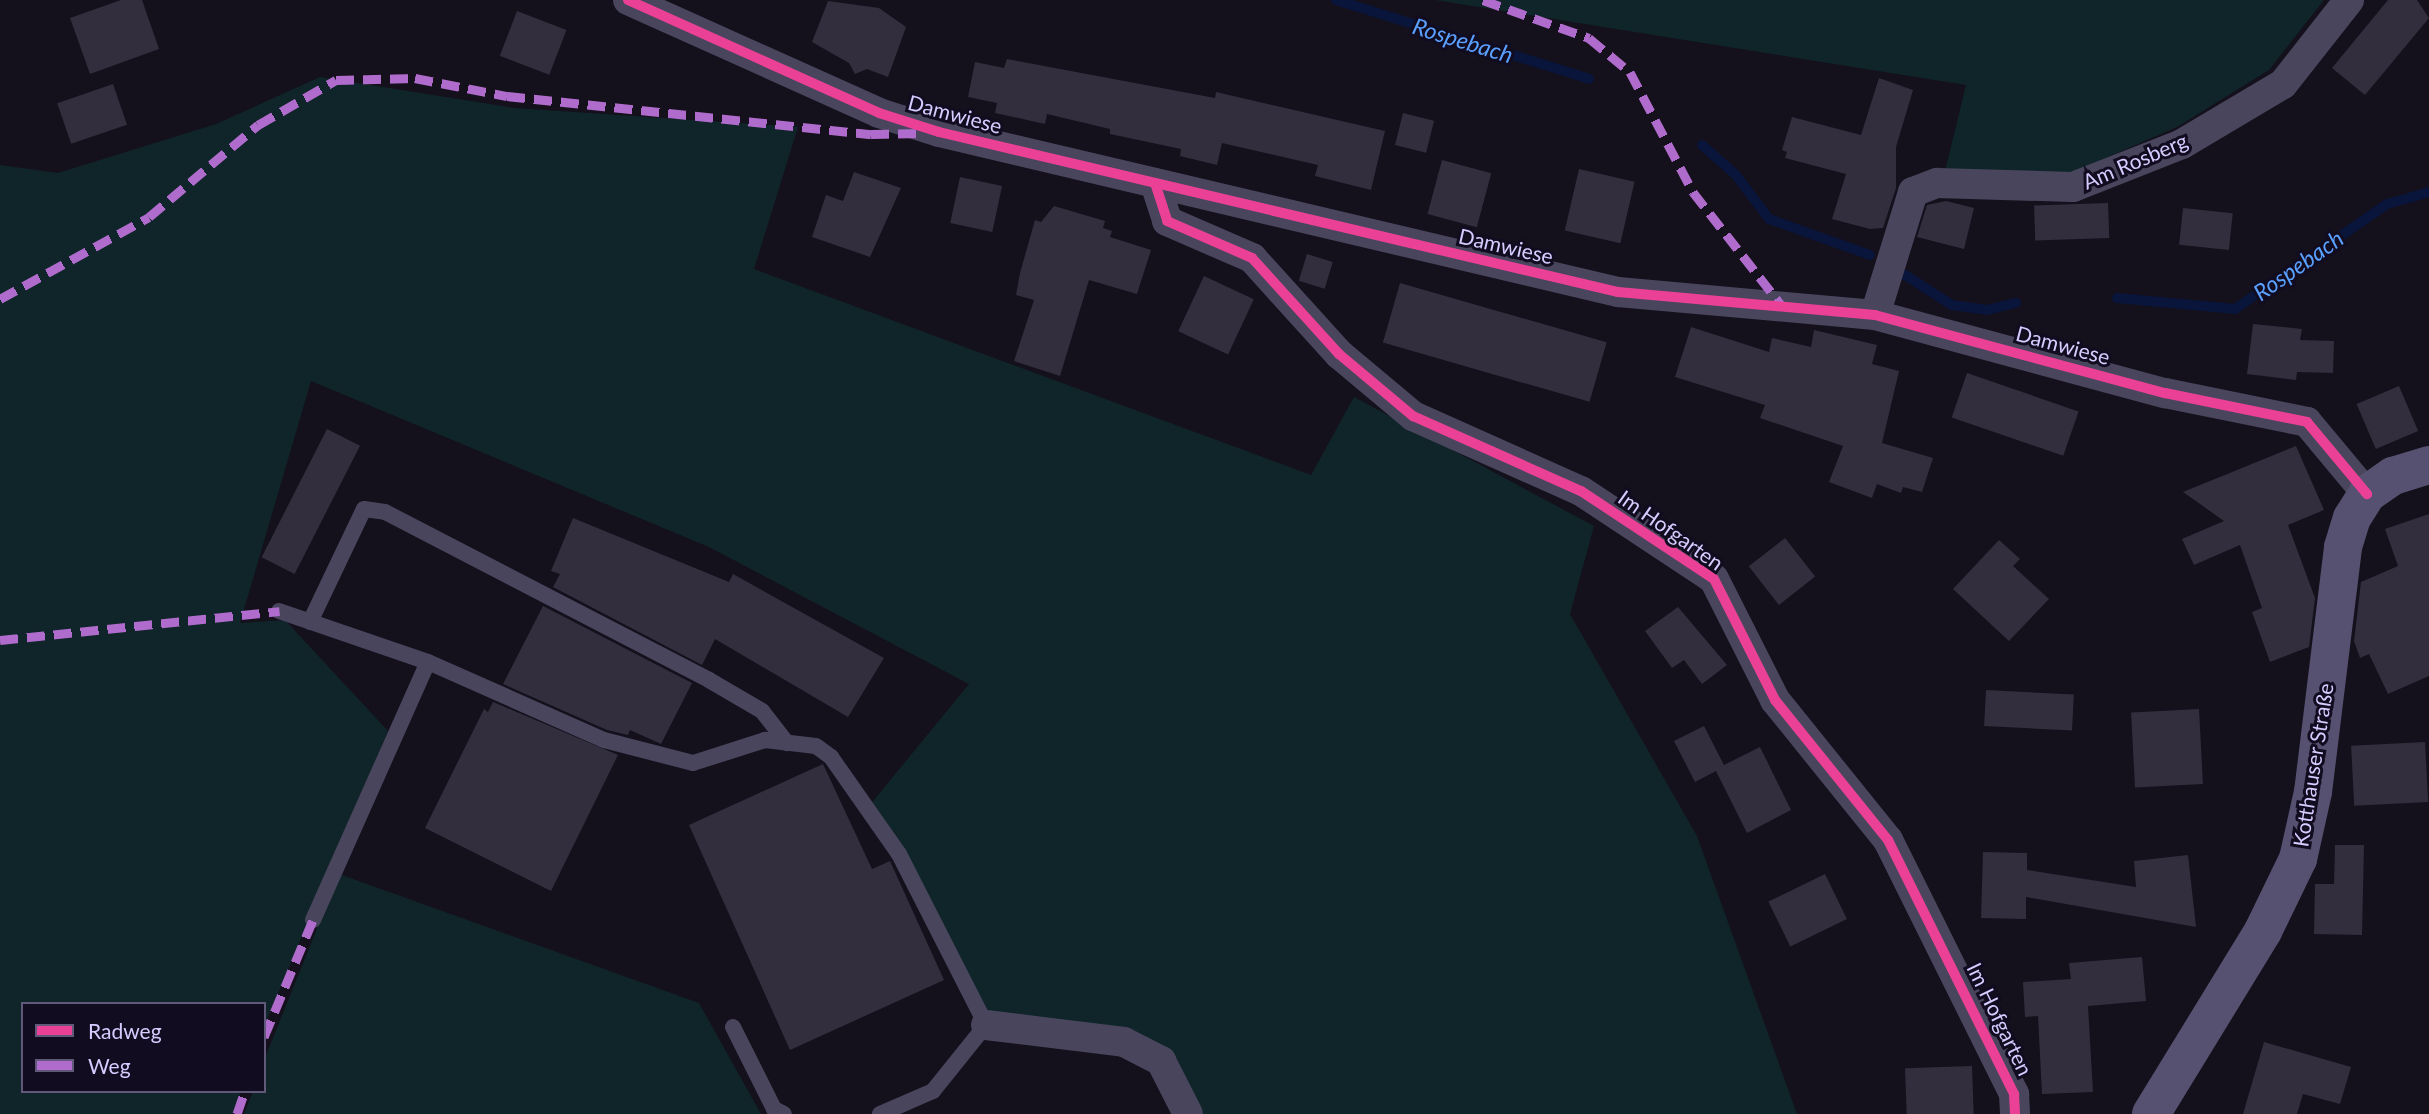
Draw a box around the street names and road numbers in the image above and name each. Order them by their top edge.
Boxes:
street label: Damwiese [905,89,1005,139]
street label: Am Rosberg [2079,128,2191,194]
street label: Damwiese [1456,223,1556,269]
street label: Damwiese [2013,320,2113,370]
street label: Im Hofgarten [1614,485,1728,575]
street label: Kotthauser Straße [2288,681,2338,849]
street label: Im Hofgarten [1962,959,2038,1079]

